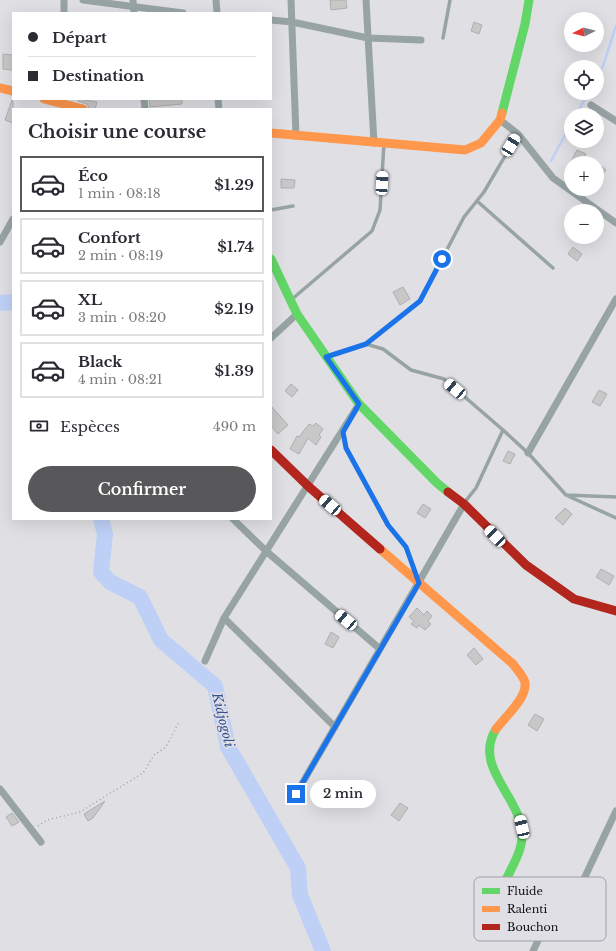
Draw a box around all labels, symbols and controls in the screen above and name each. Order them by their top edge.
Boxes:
north arrow [564,12,604,52]
map controls [564,12,604,244]
text: Départ [52,28,107,47]
button: locate [564,60,604,100]
text: Destination [52,66,144,85]
button: layers [564,108,604,148]
text: Choisir une course [28,121,206,143]
car [500,132,522,158]
button: + [564,156,604,196]
icon: car [30,166,66,202]
text: Éco [78,166,108,185]
car [375,171,389,195]
text: $1.29 [214,175,254,194]
text: 1 min · 08:18 [78,185,161,202]
button: − [564,204,604,244]
icon: car [30,228,66,264]
text: Confort [78,228,141,247]
text: $1.74 [217,237,254,256]
text: 2 min · 08:19 [78,247,163,264]
route start [433,250,451,268]
icon: car [30,290,66,326]
text: XL [78,290,102,309]
text: $2.19 [214,299,254,318]
text: 3 min · 08:20 [78,309,166,326]
icon: car [30,352,66,388]
text: Black [78,352,122,371]
text: $1.39 [215,361,254,380]
text: 4 min · 08:21 [78,371,163,388]
car [442,377,468,401]
icon: cash [28,415,50,437]
text: Espèces [60,417,120,436]
text: 490 m [213,418,256,435]
button: Confirmer [28,466,256,512]
car [317,493,343,517]
car [482,523,508,549]
car [333,608,359,632]
water label: Kidjogoli [208,690,238,750]
callout: 2 min [310,780,376,808]
route end [287,785,305,803]
text: 2 min [323,785,363,802]
car [513,814,531,840]
legend [474,877,606,941]
text: Fluide [507,884,543,898]
text: Ralenti [507,902,547,916]
text: Bouchon [507,920,559,934]

